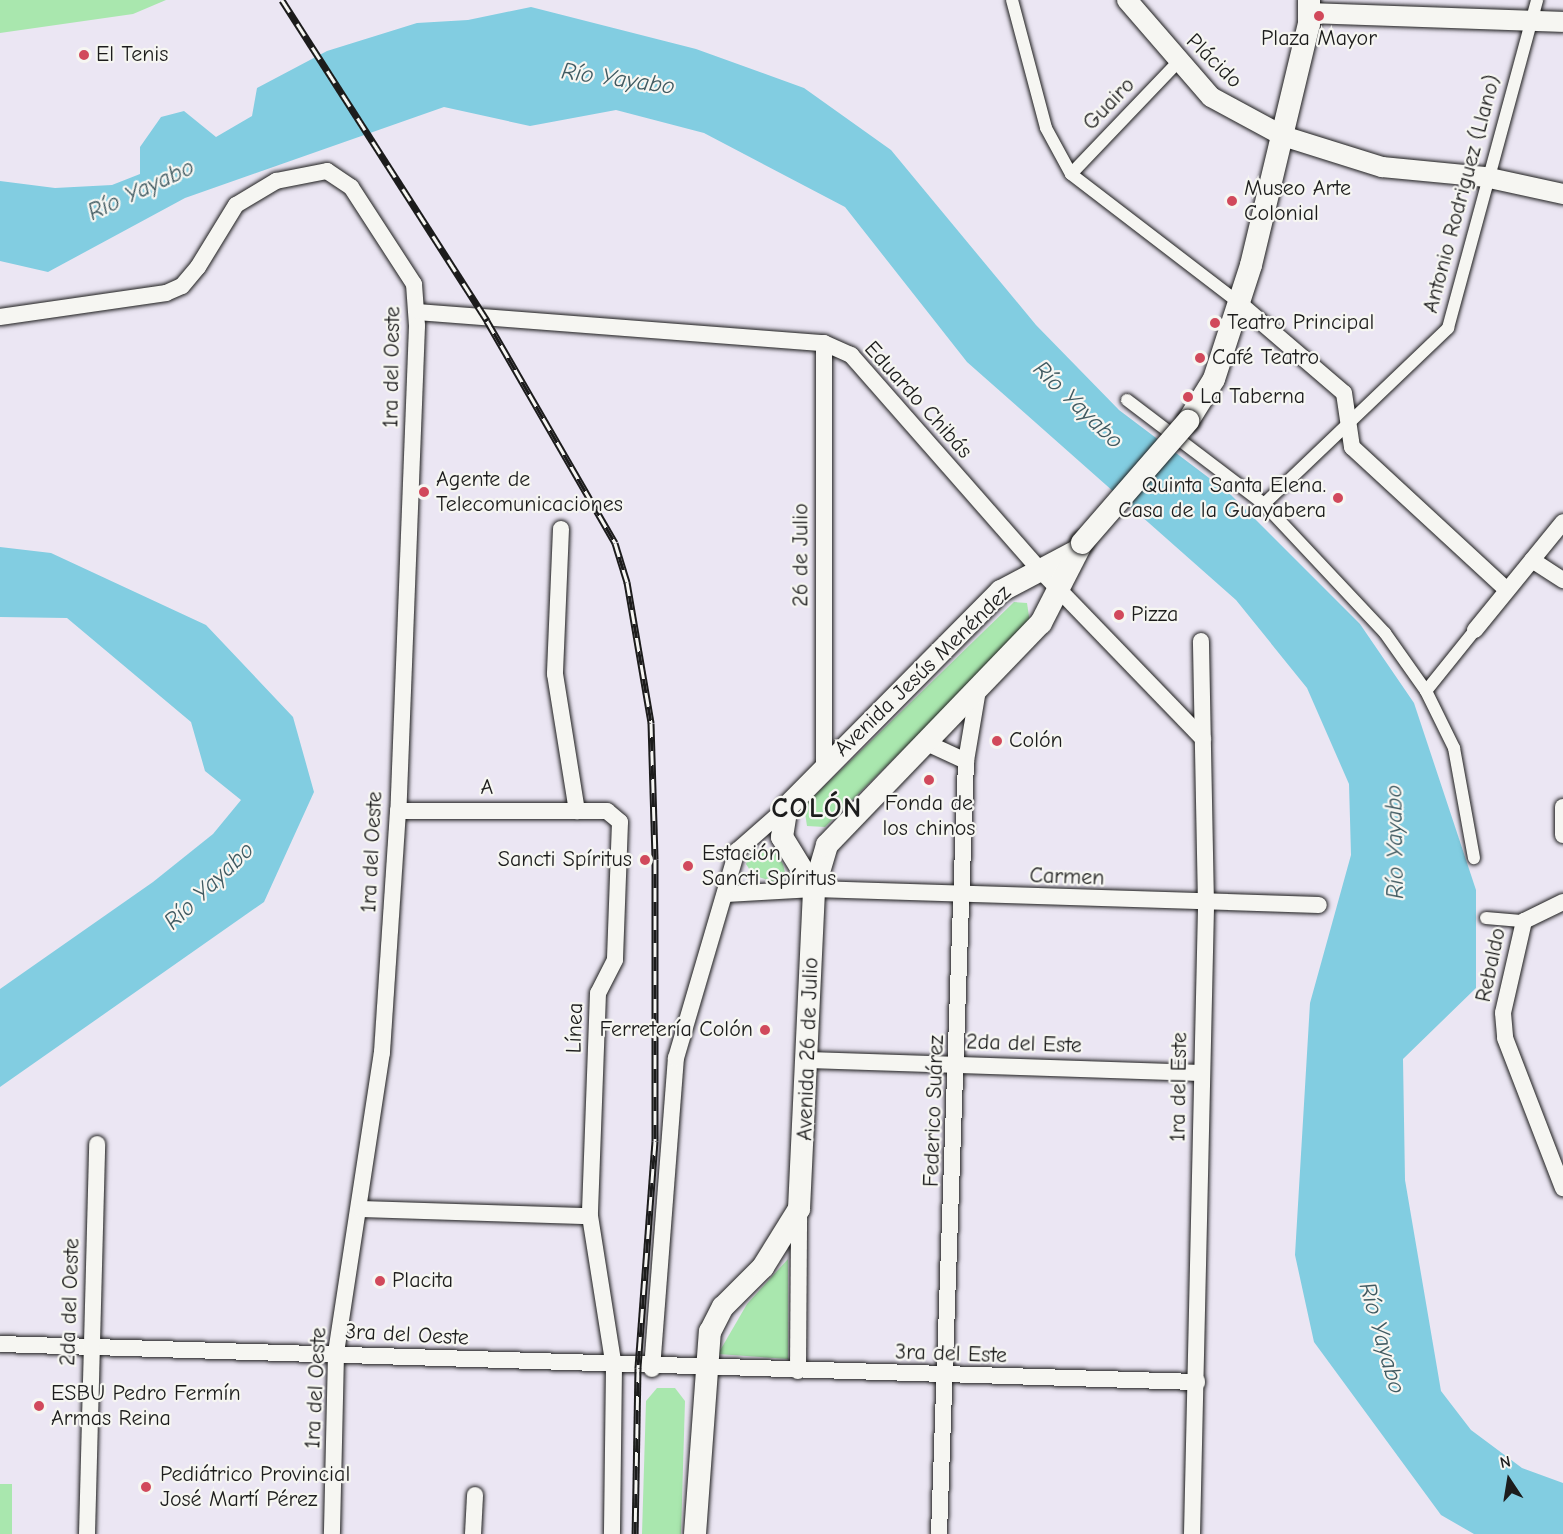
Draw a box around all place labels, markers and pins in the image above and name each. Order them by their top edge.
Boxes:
marker: Plaza Mayor [1312,9,1326,23]
place label: Plaza Mayor [1261,26,1377,52]
place label: El Tenis [96,42,168,68]
marker: El Tenis [77,48,91,62]
place label: Museo Arte Colonial [1244,175,1351,226]
marker: Museo Arte Colonial [1225,194,1239,208]
place label: Teatro Principal [1227,310,1374,336]
marker: Teatro Principal [1208,316,1222,330]
place label: Café Teatro [1212,345,1319,371]
marker: Café Teatro [1193,351,1207,365]
place label: La Taberna [1200,384,1305,410]
marker: La Taberna [1181,390,1195,404]
place label: Agente de Telecomunicaciones [436,466,623,518]
place label: Quinta Santa Elena. Casa de la Guayabera [1118,472,1326,524]
marker: Agente de Telecomunicaciones [417,485,431,499]
marker: Quinta Santa Elena. Casa de la Guayabera [1331,491,1345,505]
place label: Pizza [1131,602,1178,628]
marker: Pizza [1112,608,1126,622]
place label: Colón [1009,728,1063,754]
marker: Colón [990,734,1004,748]
marker: Fonda de los chinos [922,773,936,787]
place label: Fonda de los chinos [883,790,975,842]
place label: Estación Sancti Spíritus [702,840,836,891]
place label: Sancti Spíritus [498,847,632,873]
marker: Sancti Spíritus [636,851,654,869]
marker: Estación Sancti Spíritus [679,857,697,875]
place label: Ferretería Colón [600,1017,753,1043]
marker: Ferretería Colón [758,1023,772,1037]
place label: Placita [392,1268,453,1294]
marker: Placita [373,1274,387,1288]
place label: ESBU Pedro Fermín Armas Reina [51,1380,241,1432]
marker: ESBU Pedro Fermín Armas Reina [32,1399,46,1413]
place label: Pediátrico Provincial José Martí Pérez [160,1461,350,1512]
marker: Pediátrico Provincial José Martí Pérez [137,1478,155,1496]

